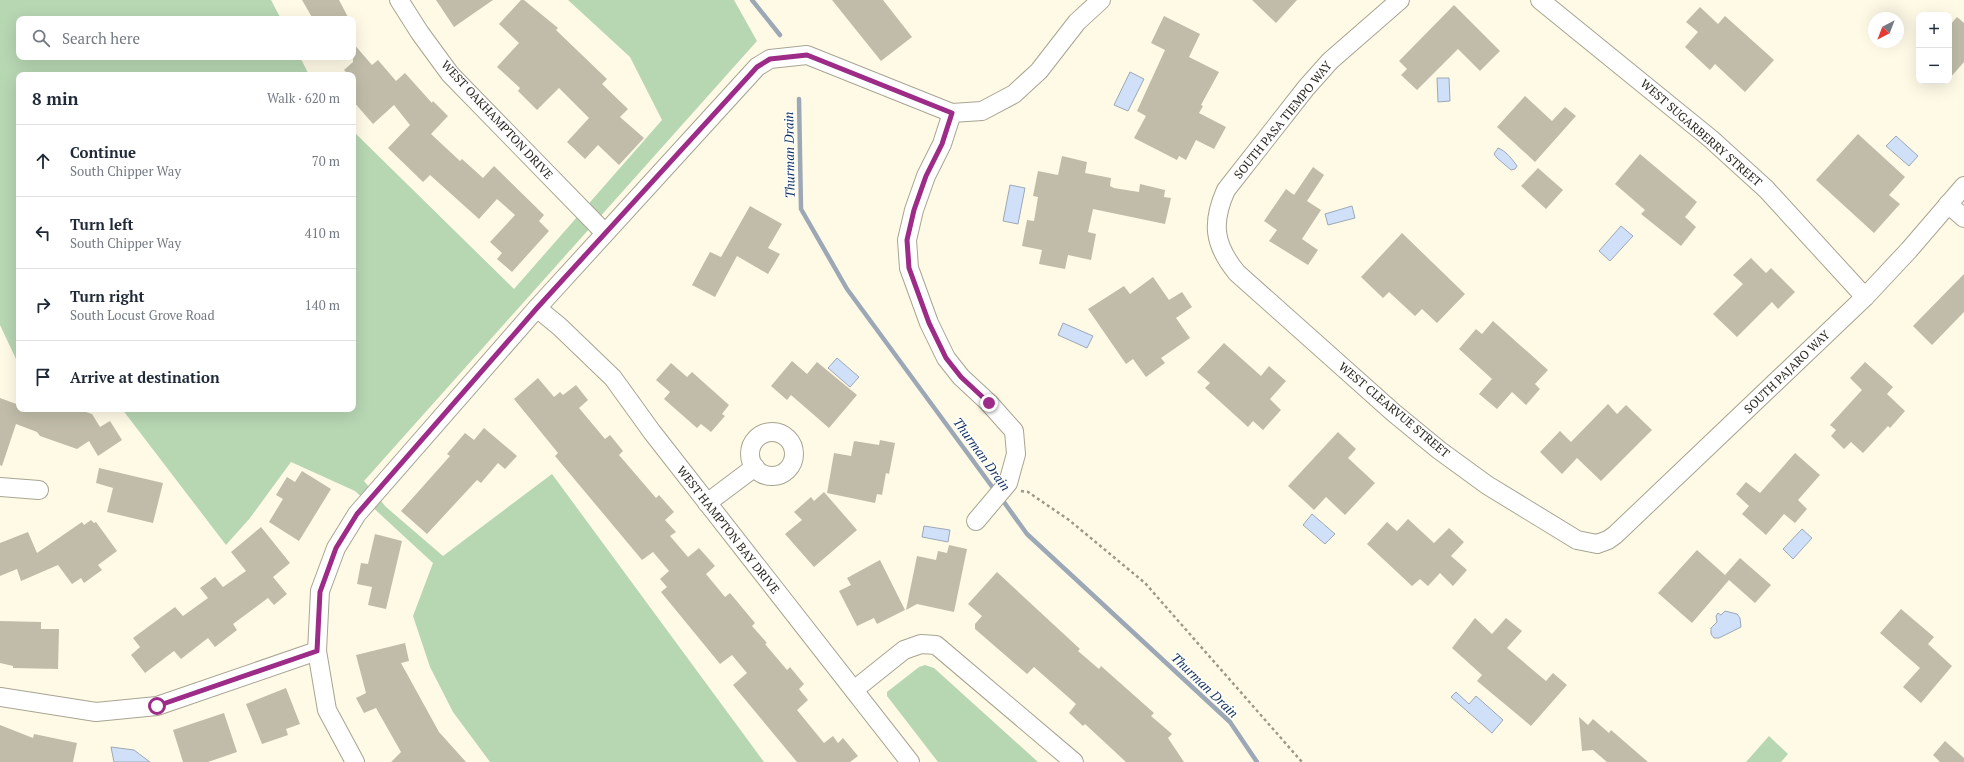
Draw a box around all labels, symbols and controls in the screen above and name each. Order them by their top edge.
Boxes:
north arrow [1868,12,1904,48]
map controls [1916,12,1952,84]
button: + [1916,12,1952,48]
search box [16,16,356,60]
icon: search [30,27,52,49]
text: Search here [62,28,140,48]
button: − [1916,48,1952,84]
street label: WEST OAKHAMPTON DRIVE [438,57,556,182]
street label: SOUTH PASA TIEMPO WAY [1231,58,1335,182]
street label: WEST SUGARBERRY STREET [1638,76,1766,190]
text: 8 min [32,87,79,110]
text: Walk · 620 m [267,89,340,107]
water label: Thurman Drain [779,111,799,199]
text: Continue [70,142,136,162]
icon: ahead [32,150,54,172]
text: 70 m [312,152,340,170]
text: South Chipper Way [70,162,181,180]
text: Turn left [70,214,134,234]
icon: left [32,222,54,244]
text: 410 m [305,224,340,242]
text: South Chipper Way [70,234,181,252]
text: Turn right [70,286,145,306]
icon: right [32,294,54,316]
text: 140 m [305,296,340,314]
text: South Locust Grove Road [70,306,215,324]
street label: SOUTH PAJARO WAY [1741,327,1833,416]
street label: WEST CLEARVUE STREET [1336,359,1453,461]
icon: arrive [32,366,54,388]
text: Arrive at destination [70,367,220,387]
route end [980,394,998,412]
water label: Thurman Drain [949,414,1015,494]
street label: WEST HAMPTON BAY DRIVE [674,463,783,597]
water label: Thurman Drain [1168,648,1242,722]
route start [148,697,166,715]

